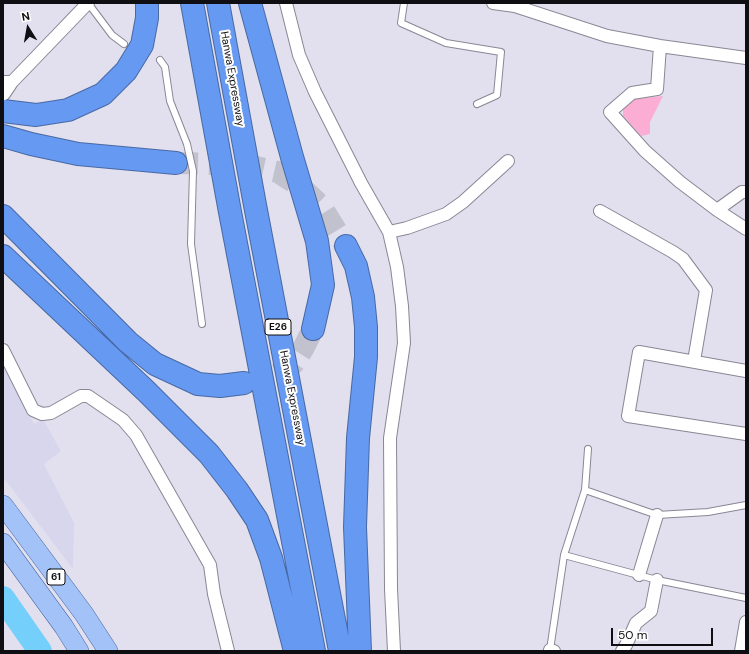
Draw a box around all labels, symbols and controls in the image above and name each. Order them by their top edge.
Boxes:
north arrow [8,8,48,48]
text: N [20,9,31,24]
street label: Hanwa Expressway [217,30,247,128]
road number: E26 [265,319,291,335]
street label: Hanwa Expressway [276,349,308,447]
road number: 61 [47,569,65,585]
scale bar [613,620,715,646]
text: 50 m [618,627,647,643]

